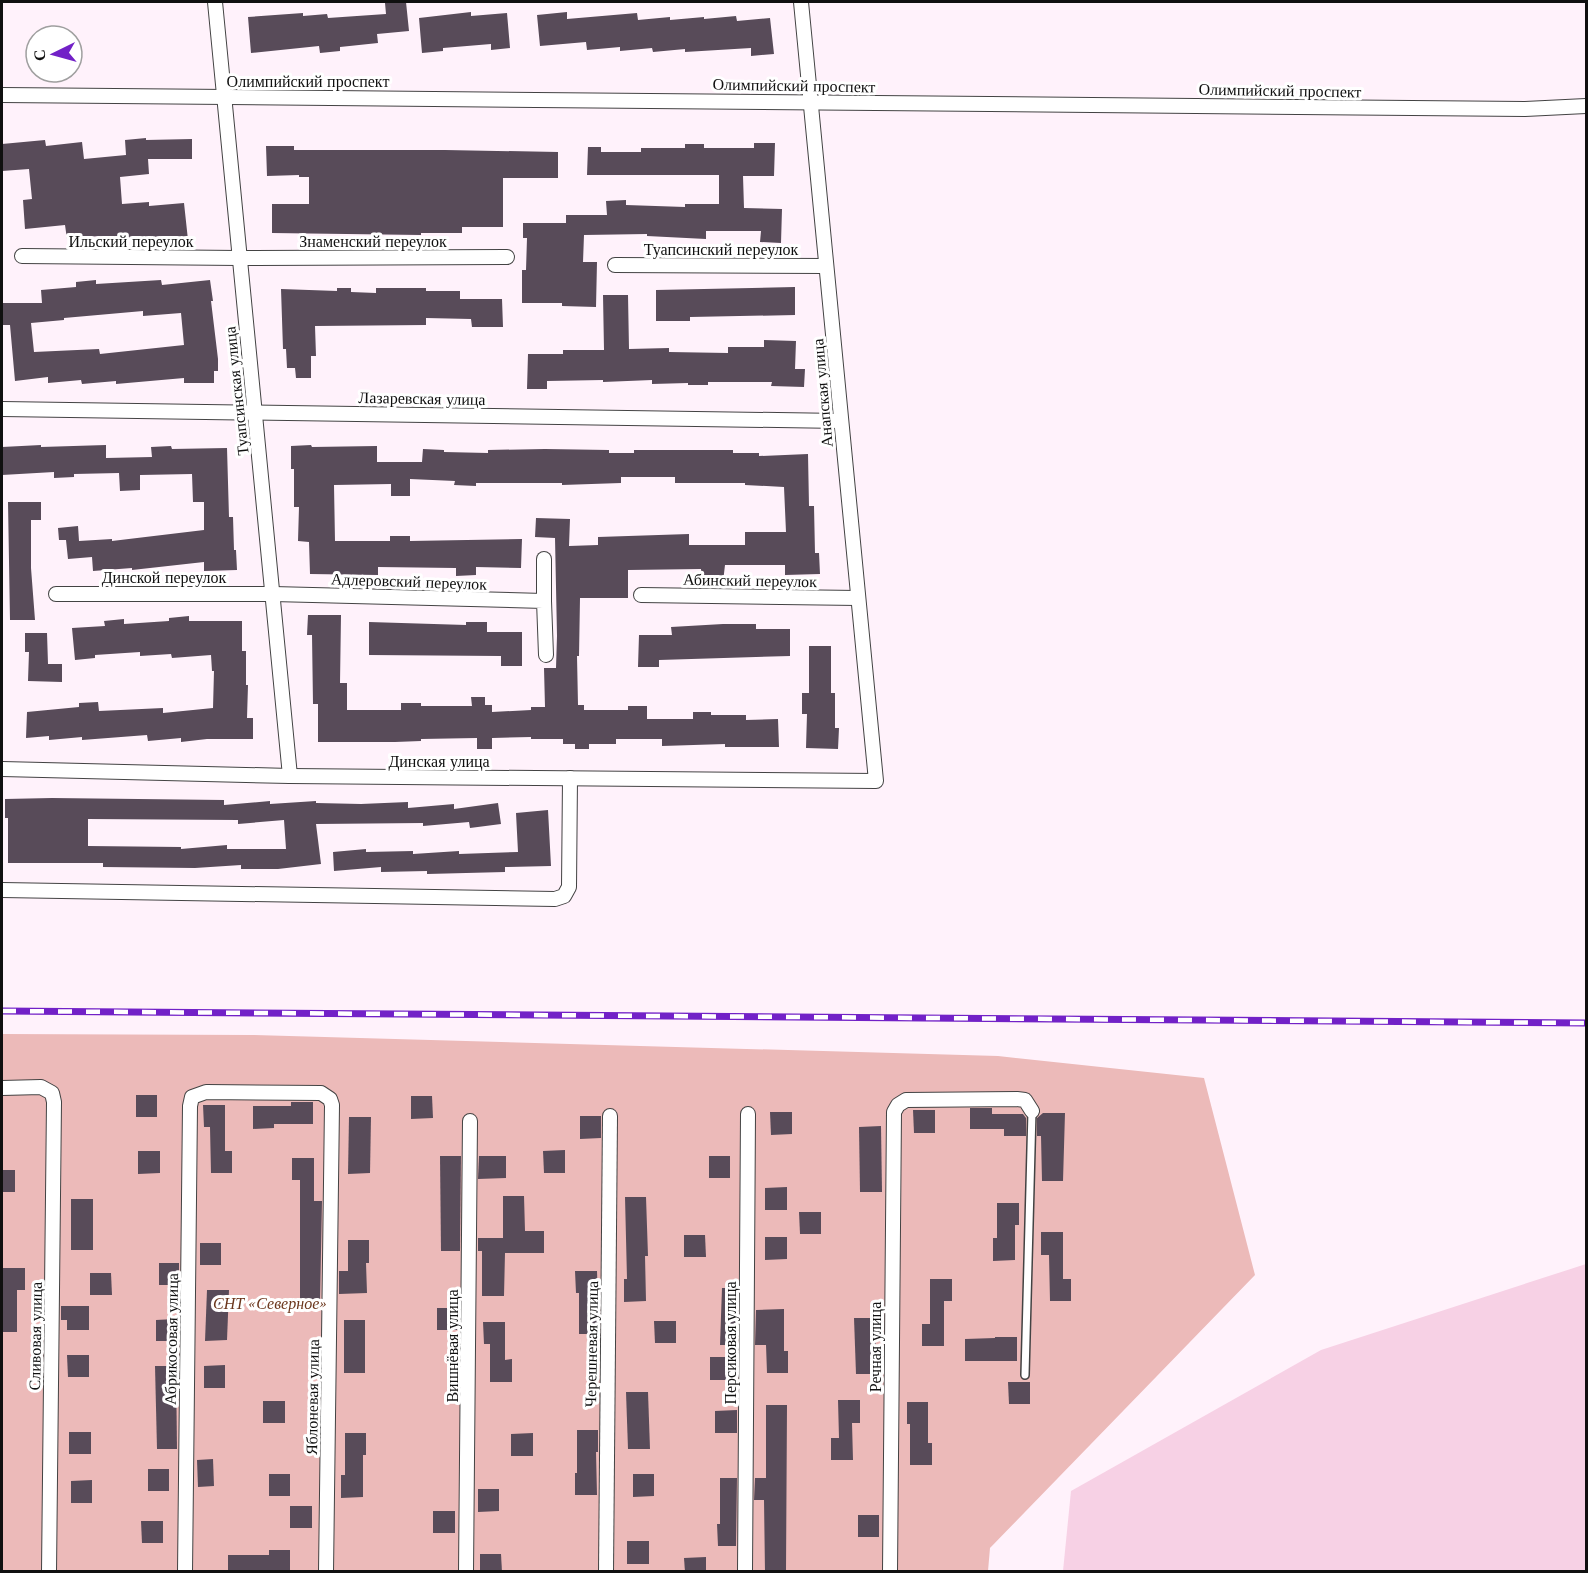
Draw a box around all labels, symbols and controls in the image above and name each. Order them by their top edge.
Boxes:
north arrow [24,24,84,84]
text: С [29,49,50,62]
street label: Олимпийский проспект [227,71,389,91]
street label: Олимпийский проспект [712,74,876,96]
street label: Олимпийский проспект [1198,79,1362,101]
street label: Ильский переулок [69,231,194,251]
street label: Знаменский переулок [299,231,447,251]
street label: Туапсинский переулок [644,239,798,259]
street label: Туапсинская улица [219,325,253,457]
street label: Анапская улица [807,338,837,448]
street label: Лазаревская улица [358,387,486,409]
street label: Динской переулок [102,567,227,587]
street label: Адлеровский переулок [331,568,488,594]
street label: Абинский переулок [683,569,817,591]
street label: Динская улица [388,751,490,771]
street label: Абрикосовая улица [160,1273,182,1405]
street label: Черешневая улица [580,1281,602,1407]
street label: Персиковая улица [720,1281,740,1405]
street label: Сливовая улица [24,1282,46,1390]
street label: Вишнёвая улица [442,1289,462,1403]
park label: СНТ «Северное» [213,1293,327,1313]
street label: Речная улица [865,1302,885,1392]
street label: Яблоневая улица [301,1339,323,1455]

